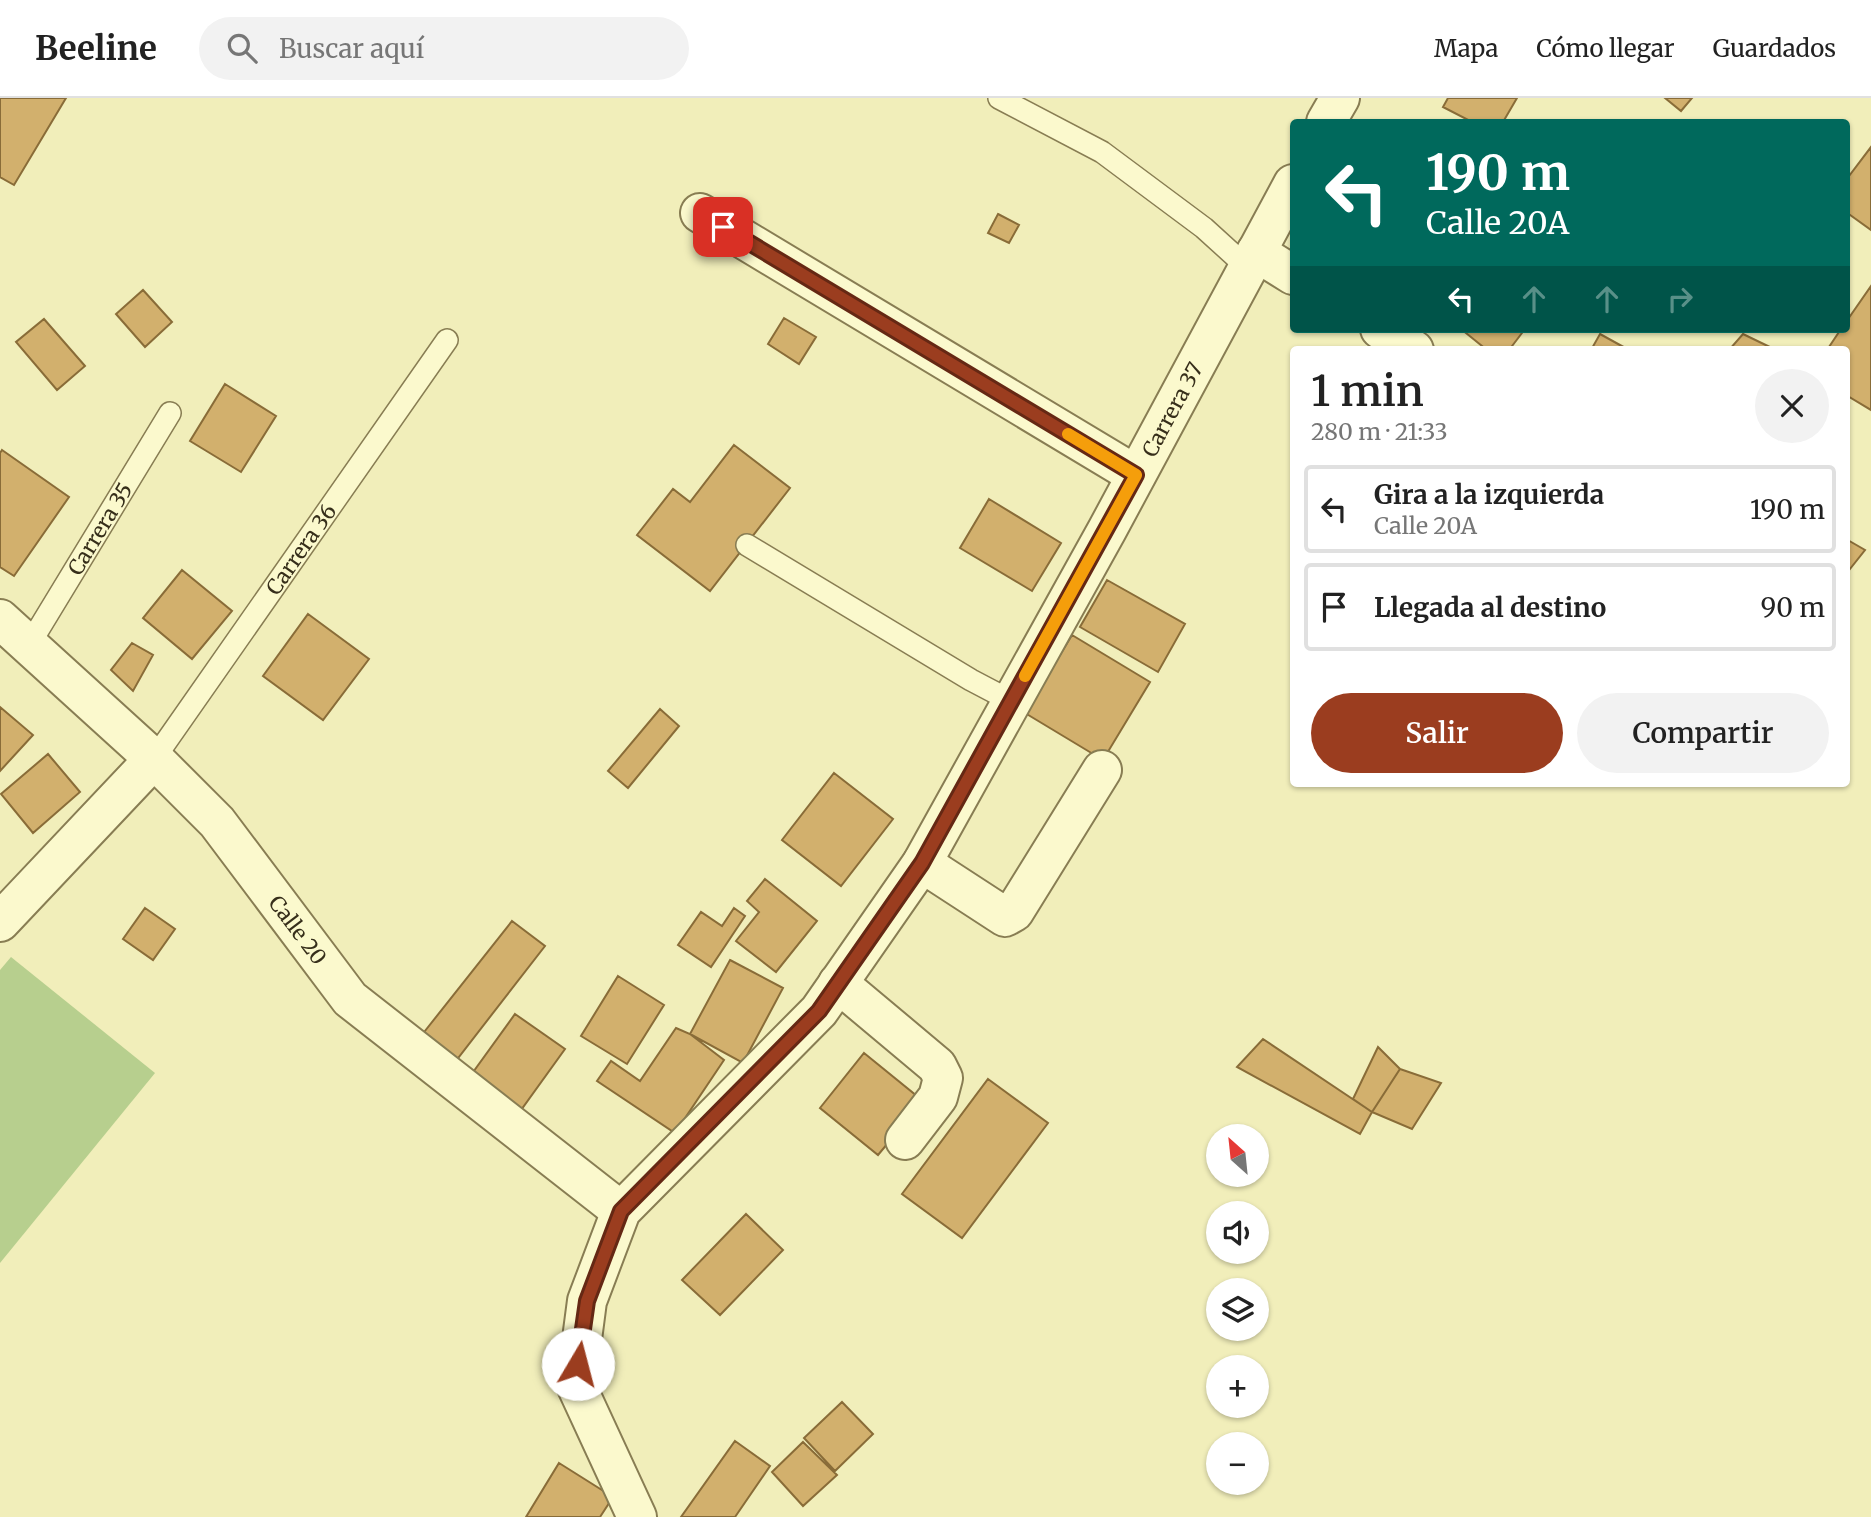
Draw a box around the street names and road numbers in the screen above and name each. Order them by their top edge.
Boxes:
street label: Carrera 37 [1136,357,1208,461]
street label: Carrera 35 [61,478,138,580]
street label: Carrera 36 [260,499,342,600]
street label: Calle 20 [263,890,333,970]

